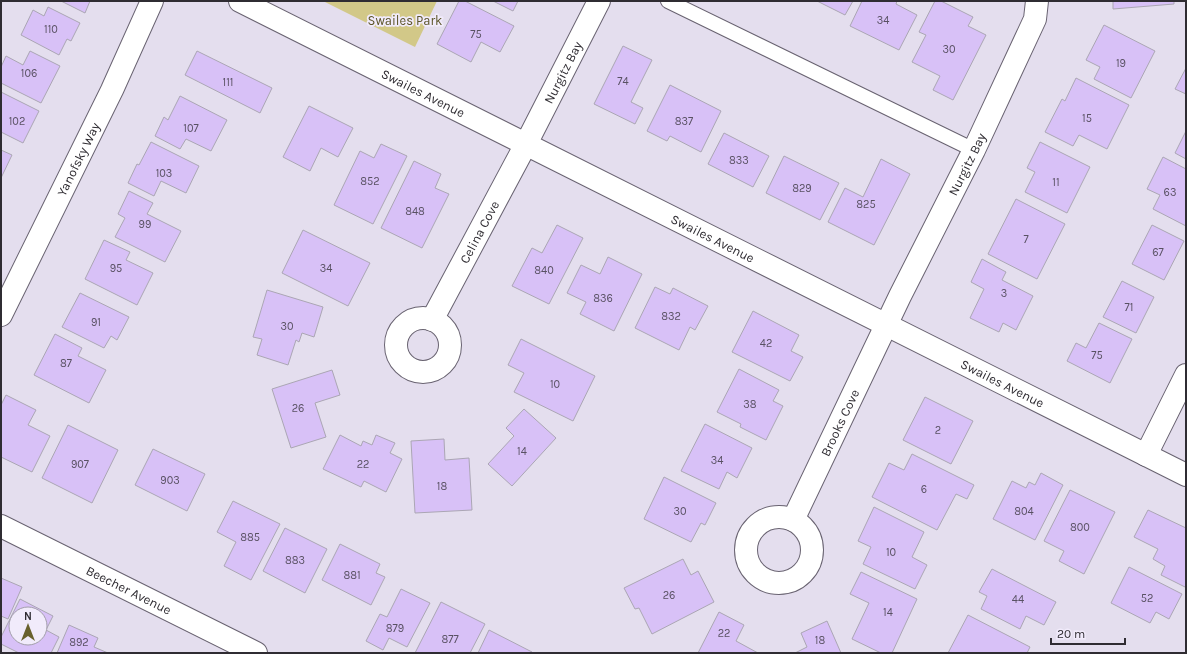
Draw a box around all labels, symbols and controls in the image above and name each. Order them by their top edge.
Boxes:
park label: Swailes Park [368,13,442,28]
house number: 34 [877,14,889,27]
house number: 110 [44,23,58,36]
house number: 75 [470,28,482,41]
street label: Nurgitz Bay [541,39,585,106]
house number: 30 [942,43,956,56]
house number: 19 [1116,57,1126,70]
street label: Swailes Avenue [379,66,468,121]
house number: 106 [21,67,37,80]
house number: 74 [617,75,629,88]
house number: 111 [223,76,233,89]
house number: 15 [1082,112,1092,125]
house number: 102 [9,115,25,128]
house number: 837 [675,115,693,128]
street label: Yanofsky Way [54,120,103,198]
house number: 107 [183,122,199,135]
street label: Nurgitz Bay [945,131,989,198]
house number: 833 [729,154,749,167]
house number: 103 [156,167,172,180]
house number: 852 [360,175,380,188]
house number: 11 [1052,176,1060,189]
house number: 829 [792,182,812,195]
house number: 63 [1164,186,1176,199]
street label: Celina Cove [457,198,502,266]
house number: 825 [856,198,876,211]
house number: 848 [405,205,425,218]
street label: Swailes Avenue [668,211,757,266]
house number: 99 [139,218,151,231]
house number: 7 [1023,233,1029,246]
house number: 67 [1152,246,1164,259]
house number: 95 [110,262,122,275]
house number: 34 [320,262,332,275]
house number: 840 [534,264,554,277]
house number: 3 [1001,287,1007,300]
house number: 836 [593,292,613,305]
house number: 71 [1125,301,1133,314]
house number: 832 [661,310,681,323]
house number: 91 [91,316,101,329]
house number: 30 [280,320,294,333]
house number: 42 [760,337,772,350]
house number: 75 [1091,349,1103,362]
street label: Swailes Avenue [958,356,1047,411]
house number: 87 [60,357,72,370]
house number: 10 [550,378,560,391]
street label: Brooks Cove [818,386,863,459]
house number: 38 [743,398,757,411]
house number: 26 [292,402,304,415]
house number: 2 [935,424,941,437]
house number: 14 [517,445,527,458]
house number: 34 [711,454,723,467]
house number: 907 [71,458,89,471]
house number: 22 [357,458,369,471]
house number: 903 [160,474,180,487]
house number: 18 [437,480,447,493]
house number: 6 [921,483,927,496]
house number: 30 [673,505,687,518]
house number: 804 [1014,505,1034,518]
house number: 800 [1070,521,1090,534]
house number: 885 [240,531,260,544]
house number: 10 [886,546,896,559]
house number: 883 [285,554,305,567]
street label: Beecher Avenue [84,563,174,618]
house number: 881 [343,569,361,582]
house number: 26 [663,589,675,602]
house number: 52 [1141,592,1153,605]
house number: 44 [1012,593,1024,606]
north arrow [8,606,48,646]
house number: 14 [883,606,893,619]
text: N [24,610,32,623]
scale bar [1051,620,1125,646]
house number: 879 [386,622,404,635]
house number: 22 [718,627,730,640]
text: 20 m [1057,627,1085,641]
house number: 877 [441,633,459,646]
house number: 18 [815,634,825,647]
house number: 892 [69,636,89,649]

